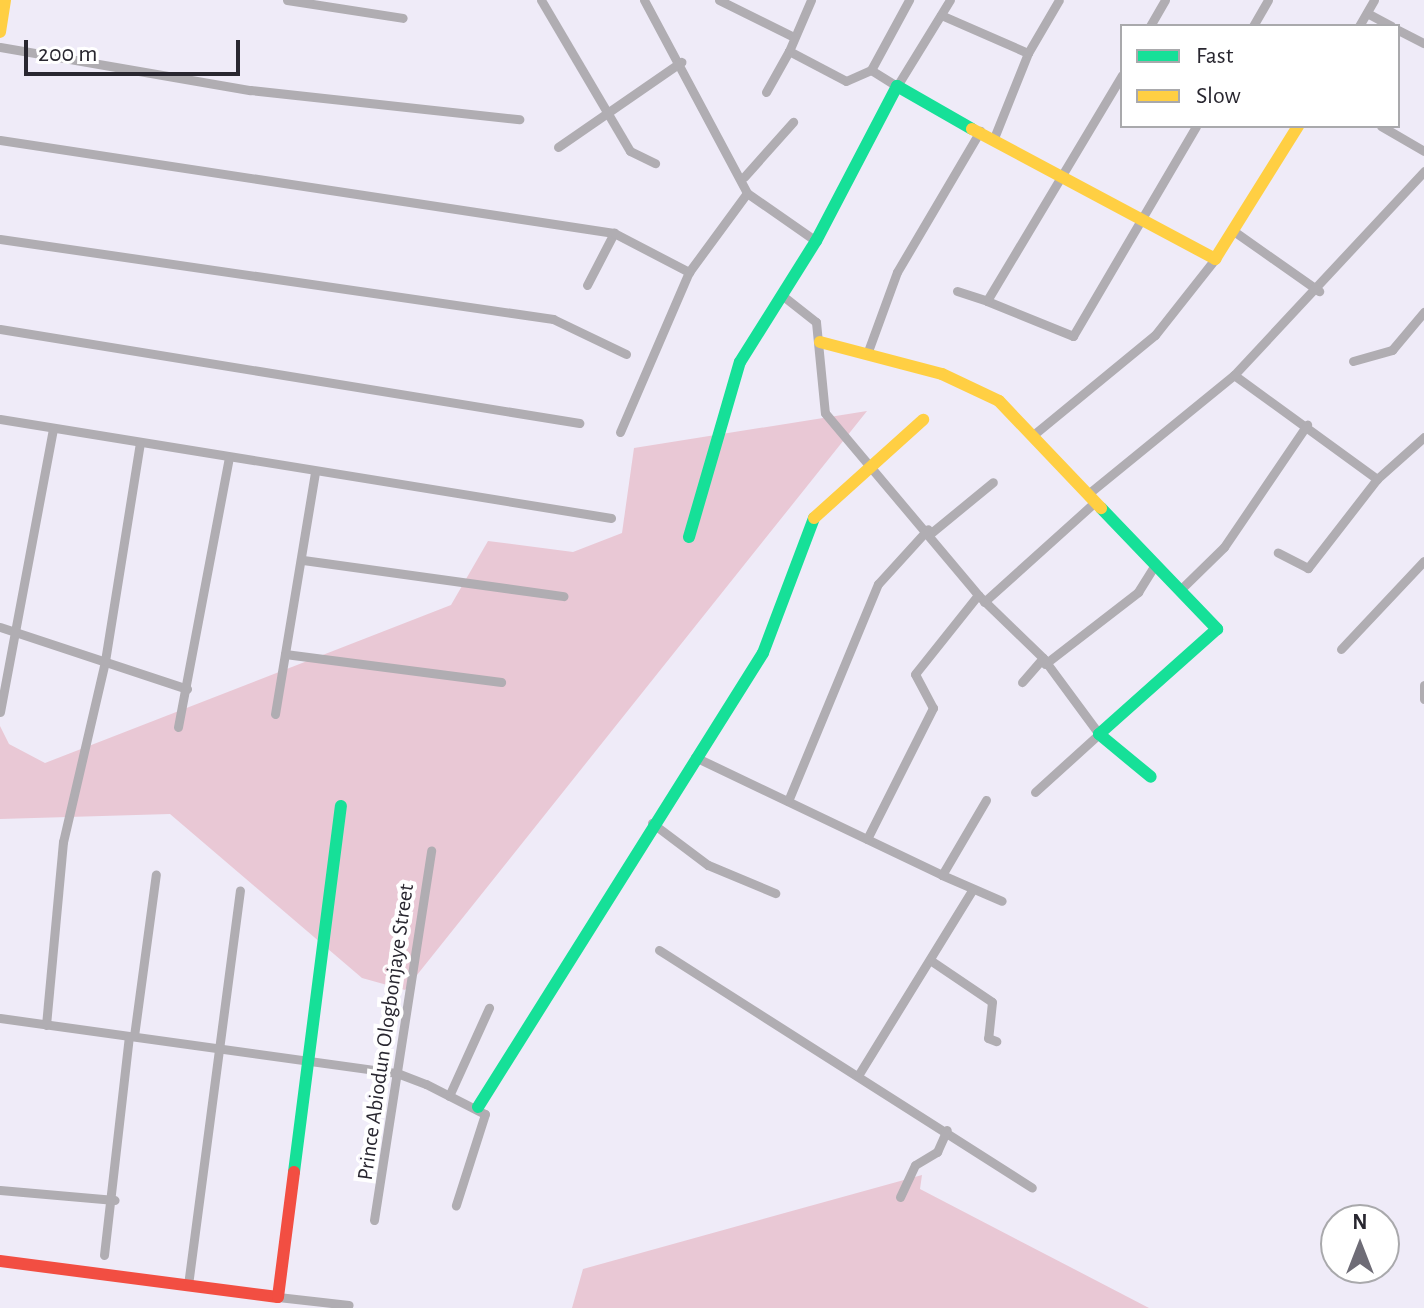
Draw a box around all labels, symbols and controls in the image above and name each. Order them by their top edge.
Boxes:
scale bar [28,24,244,74]
legend [1120,24,1400,128]
text: 200 m [38,42,97,66]
text: Fast [1196,44,1233,68]
text: Slow [1196,84,1241,108]
street label: Prince Abiodun Ologbonjaye Street [352,882,420,1182]
north arrow [1320,1204,1400,1284]
text: N [1352,1211,1368,1233]

